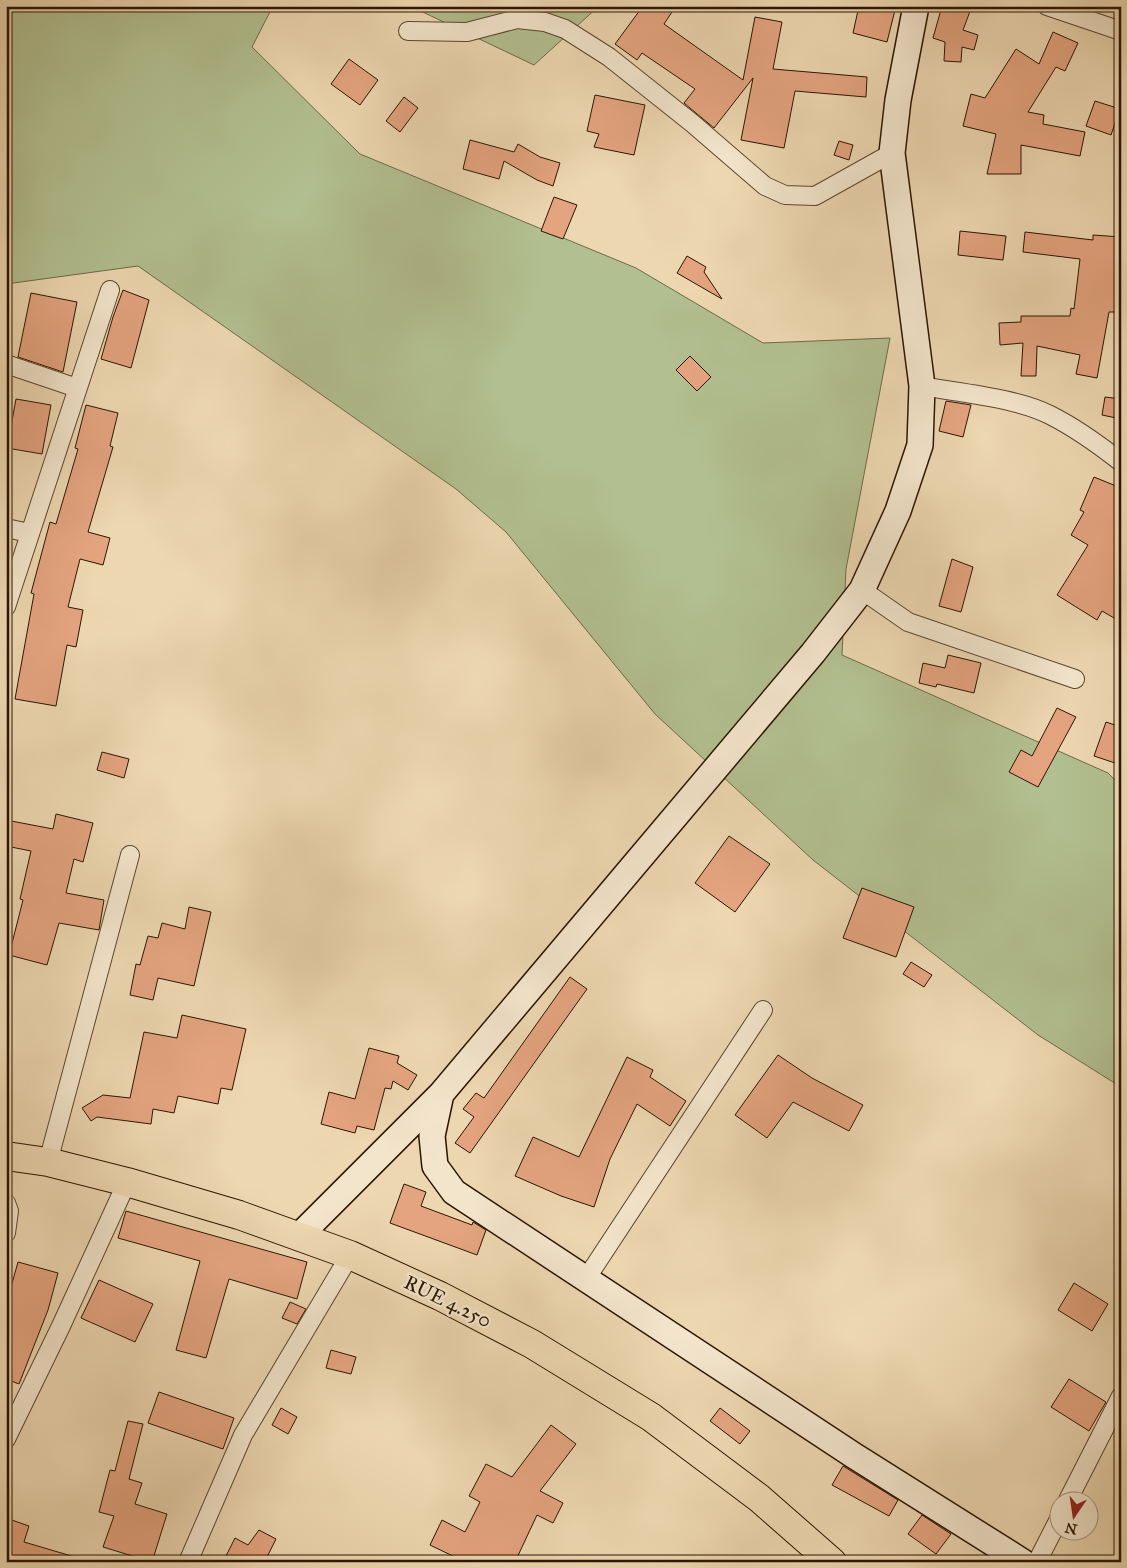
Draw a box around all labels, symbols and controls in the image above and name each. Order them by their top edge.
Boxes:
street label: RUE 4.250 [400,1270,496,1332]
north arrow [1050,1490,1100,1540]
text: N [1063,1519,1079,1538]

